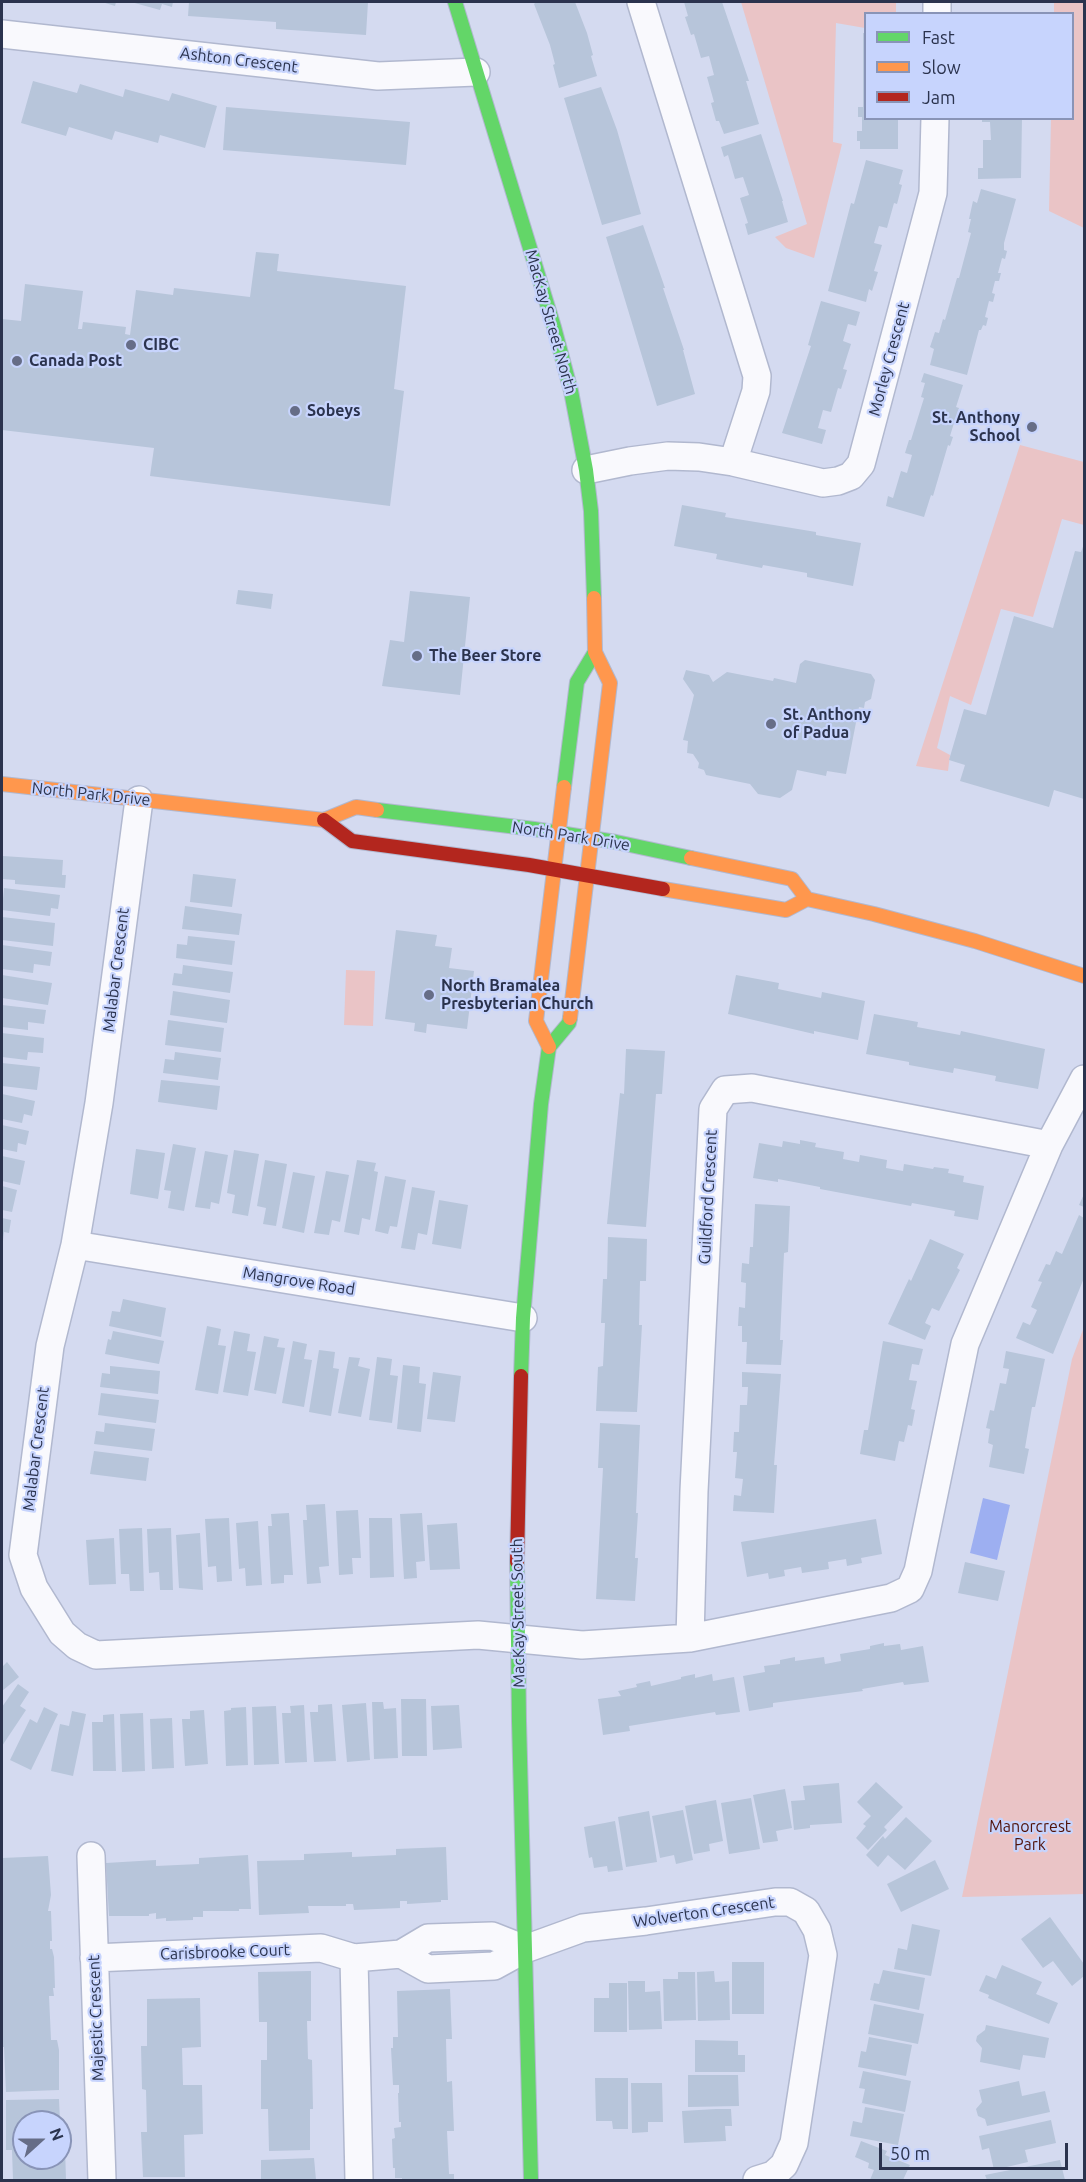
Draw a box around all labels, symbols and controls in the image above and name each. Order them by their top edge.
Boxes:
legend [864,12,1074,120]
text: Fast [922,27,955,47]
street label: Ashton Crescent [179,43,299,77]
text: Slow [922,57,961,77]
text: Jam [922,87,956,107]
street label: MacKay Street North [521,248,581,396]
street label: Morley Crescent [865,300,913,418]
place label: CIBC [143,335,179,355]
marker: CIBC [124,338,138,352]
place label: Canada Post [29,351,122,371]
marker: Canada Post [10,354,24,368]
place label: Sobeys [307,401,361,421]
marker: Sobeys [288,404,302,418]
place label: St. Anthony School [932,408,1020,446]
marker: St. Anthony School [1025,420,1039,434]
place label: The Beer Store [429,646,541,666]
marker: The Beer Store [410,649,424,663]
place label: St. Anthony of Padua [783,705,871,743]
marker: St. Anthony of Padua [764,717,778,731]
street label: North Park Drive [31,778,151,810]
street label: North Park Drive [511,817,631,855]
street label: Malabar Crescent [99,907,133,1033]
place label: North Bramalea Presbyterian Church [441,976,594,1014]
marker: North Bramalea Presbyterian Church [422,988,436,1002]
street label: Guildford Crescent [695,1129,721,1265]
street label: Mangrove Road [242,1263,356,1299]
street label: Malabar Crescent [19,1386,53,1512]
street label: MacKay Street South [507,1538,529,1688]
park label: Manorcrest Park [989,1817,1071,1855]
street label: Wolverton Crescent [632,1893,776,1931]
street label: Carisbrooke Court [160,1940,290,1964]
street label: Majestic Crescent [84,1955,108,2081]
north arrow [12,2110,72,2170]
text: N [46,2125,67,2143]
scale bar [882,2131,1071,2169]
text: 50 m [890,2143,930,2163]

